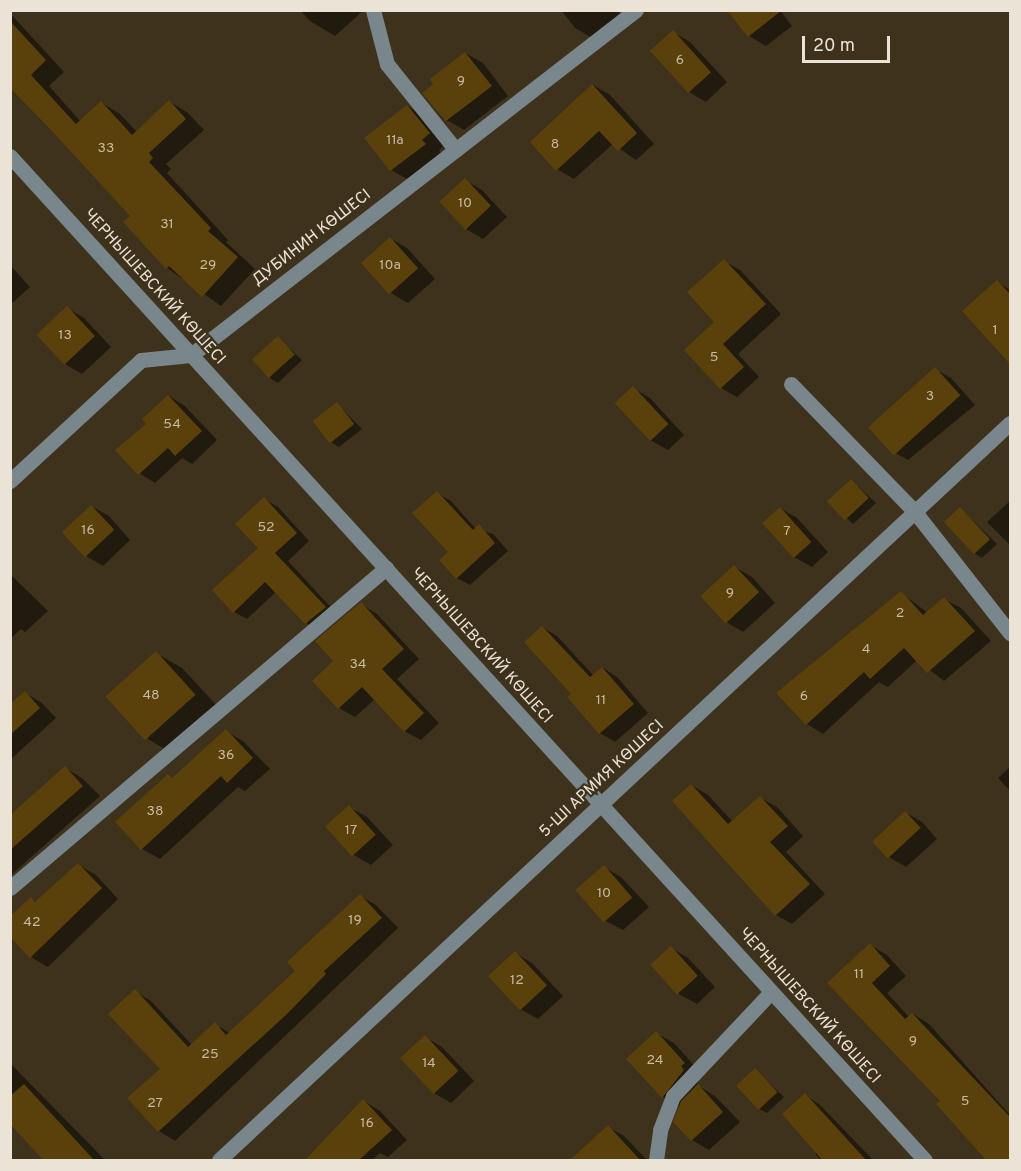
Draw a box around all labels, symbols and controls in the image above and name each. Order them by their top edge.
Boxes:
scale bar [805,24,894,62]
text: 20 m [813,35,855,58]
house number: 6 [676,53,684,69]
house number: 9 [457,74,465,90]
house number: 11а [386,133,404,149]
house number: 8 [551,137,559,153]
house number: 33 [98,141,114,157]
street label: ДУБИНИН КӨШЕСІ [249,186,375,290]
house number: 10 [458,196,472,212]
street label: ЧЕРНЫШЕВСКИЙ КӨШЕСІ [79,205,229,369]
house number: 31 [160,217,174,233]
house number: 29 [200,258,216,274]
house number: 10а [379,258,401,274]
house number: 1 [992,323,998,339]
house number: 13 [58,328,72,344]
house number: 5 [710,350,718,366]
house number: 3 [926,389,934,405]
house number: 54 [163,417,181,433]
house number: 52 [257,520,275,536]
house number: 16 [81,523,95,539]
house number: 7 [783,524,791,540]
street label: ЧЕРНЫШЕВСКИЙ КӨШЕСІ [406,564,556,728]
house number: 9 [726,586,734,602]
house number: 2 [896,606,904,622]
house number: 4 [862,642,870,658]
house number: 34 [349,657,367,673]
house number: 48 [142,688,160,704]
house number: 6 [800,689,808,705]
house number: 11 [596,693,606,709]
street label: 5-ШІ АРМИЯ КӨШЕСІ [536,716,668,842]
house number: 36 [218,748,234,764]
house number: 38 [147,804,163,820]
house number: 17 [345,823,357,839]
house number: 10 [597,886,611,902]
house number: 19 [348,913,362,929]
house number: 42 [23,915,41,931]
street label: ЧЕРНЫШЕВСКИЙ КӨШЕСІ [734,924,884,1088]
house number: 11 [854,967,864,983]
house number: 12 [510,973,524,989]
house number: 9 [909,1034,917,1050]
house number: 25 [201,1047,219,1063]
house number: 24 [646,1053,664,1069]
house number: 14 [422,1056,436,1072]
house number: 5 [961,1094,969,1110]
house number: 27 [147,1096,163,1112]
house number: 16 [360,1116,374,1132]

